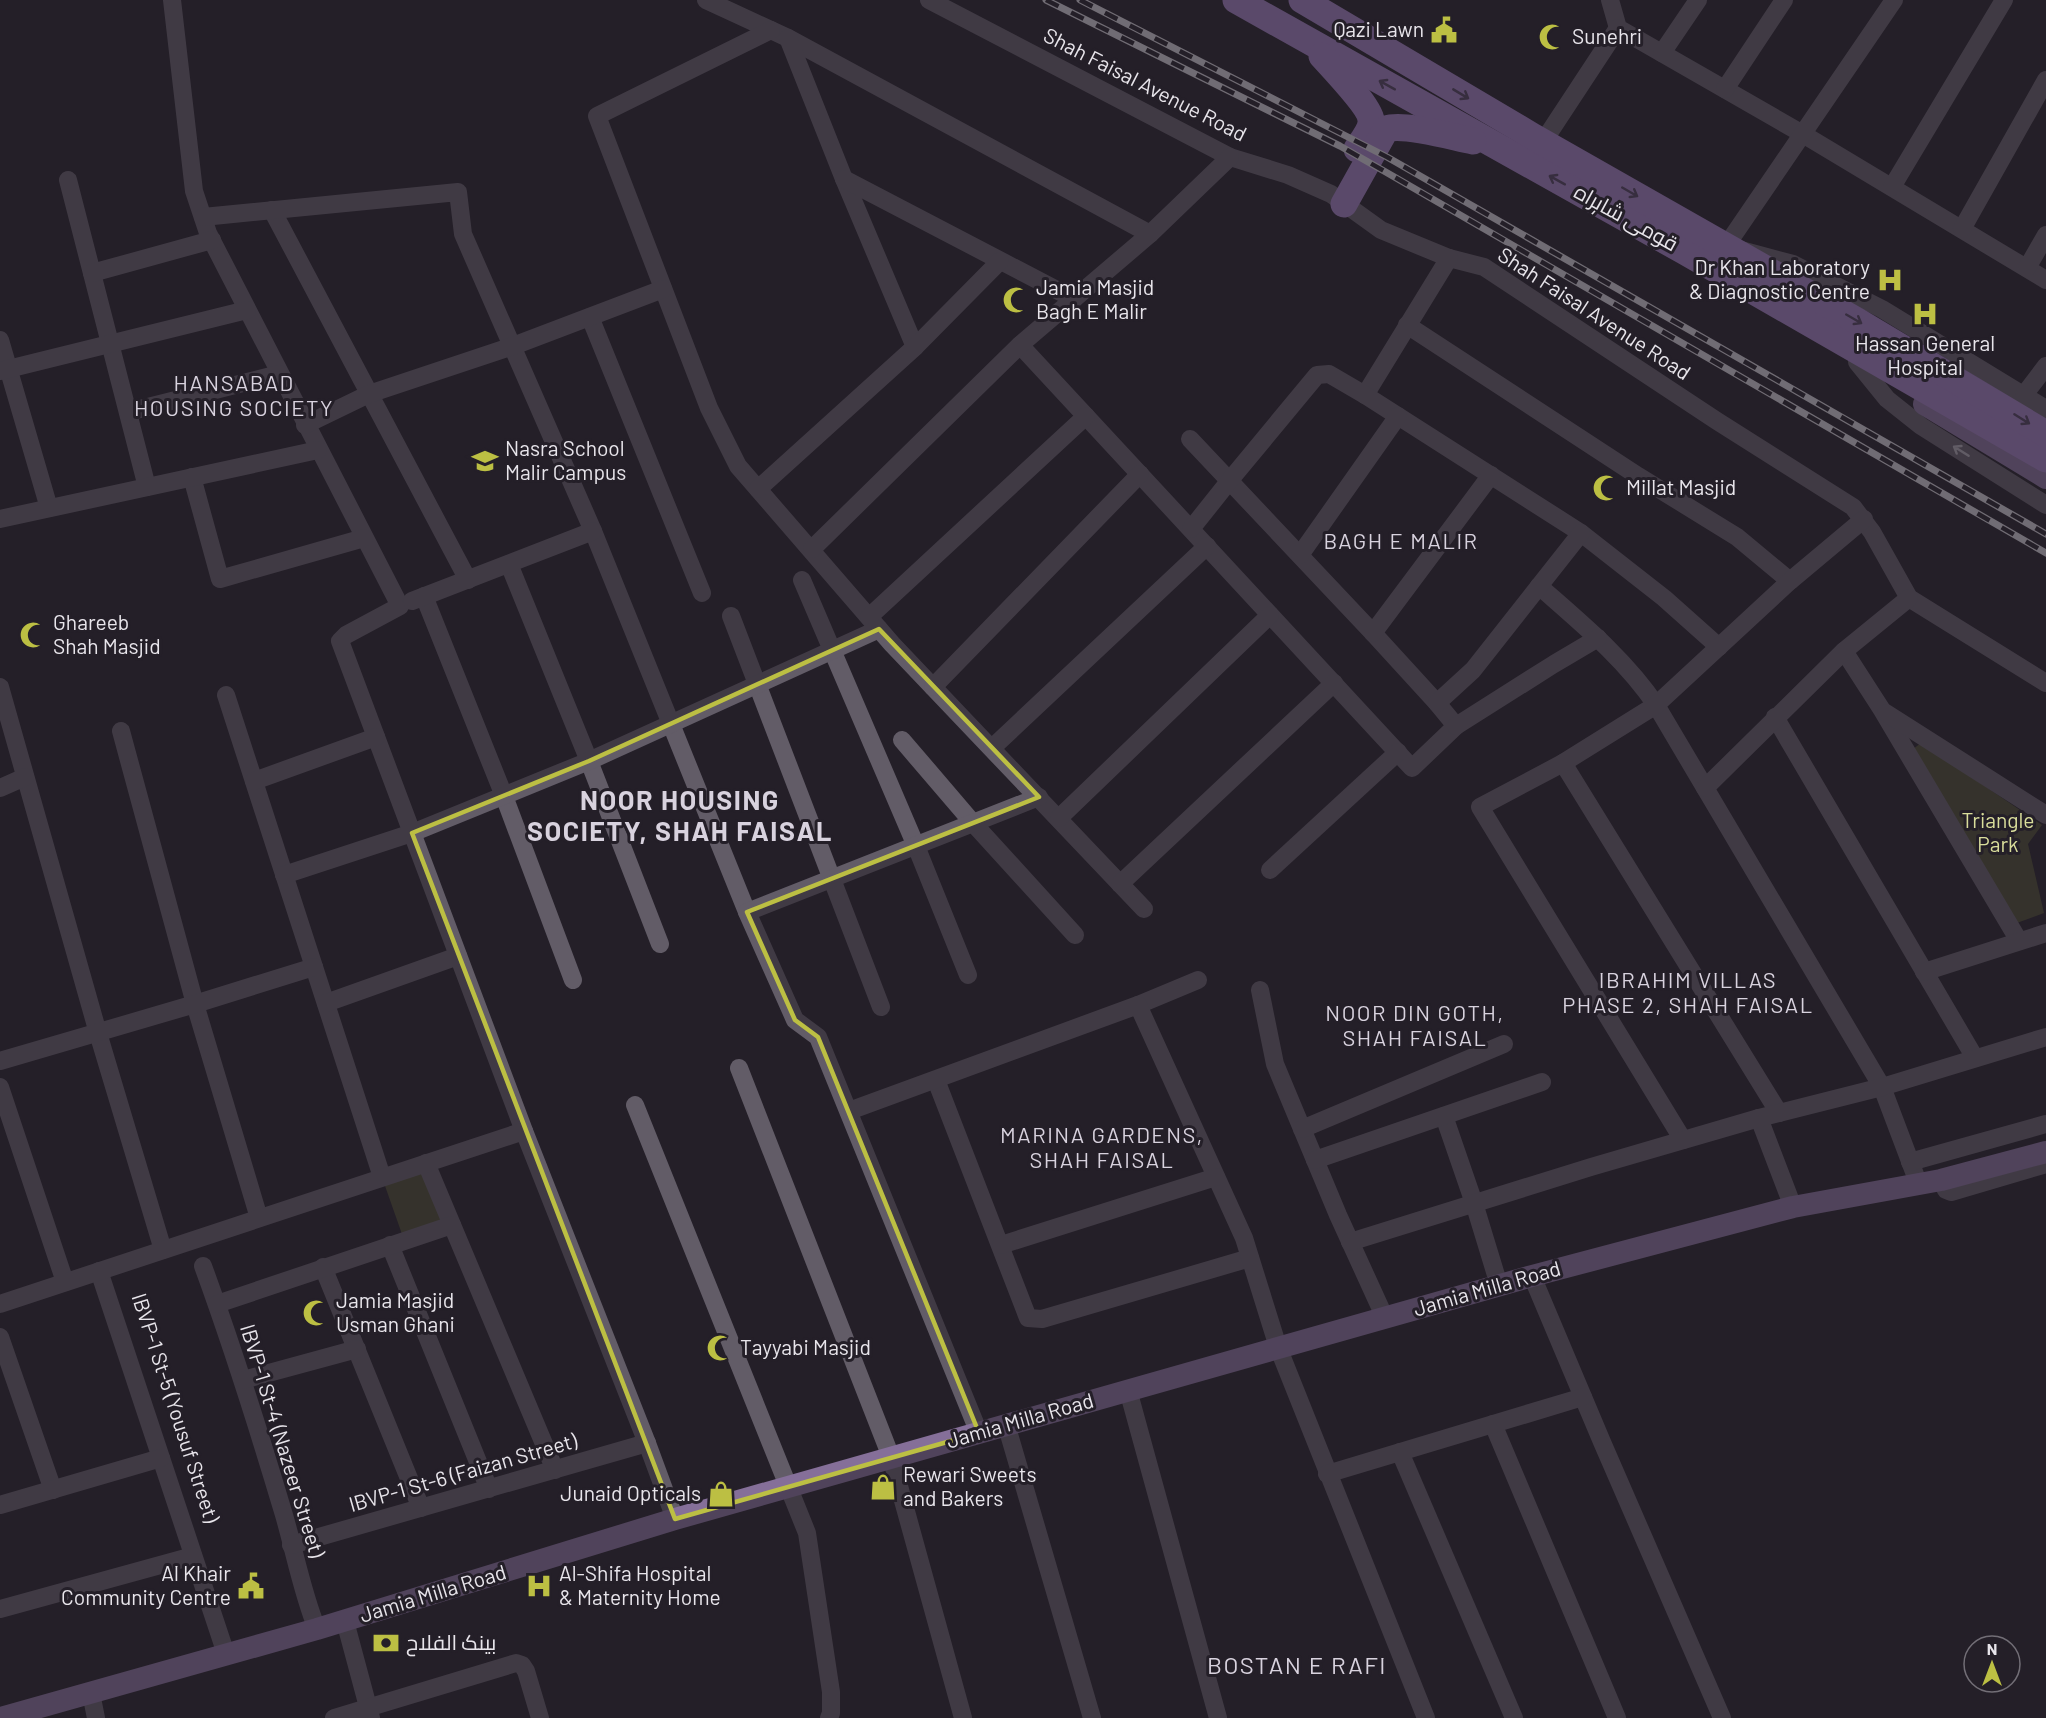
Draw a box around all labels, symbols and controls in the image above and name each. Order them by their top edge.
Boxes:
public building icon: Qazi Lawn [1429,15,1459,45]
place label: Qazi Lawn [1333,16,1424,41]
street label: Shah Faisal Avenue Road [1040,22,1251,146]
mosque icon: Sunehri [1537,22,1567,52]
place label: Sunehri [1572,23,1642,48]
one-way arrow [1379,79,1396,91]
one-way arrow [1452,88,1469,100]
one-way arrow [1549,174,1567,185]
street label: قومی شاہراہ [1569,178,1683,258]
one-way arrow [1621,186,1638,198]
street label: Shah Faisal Avenue Road [1494,241,1696,384]
place label: Dr Khan Laboratory & Diagnostic Centre [1689,254,1870,303]
hospital icon: Dr Khan Laboratory & Diagnostic Centre [1875,265,1905,295]
place label: Jamia Masjid Bagh E Malir [1036,274,1154,323]
mosque icon: Jamia Masjid Bagh E Malir [1001,285,1031,315]
hospital icon: Hassan General Hospital [1910,299,1940,329]
one-way arrow [1845,313,1862,325]
place label: Hassan General Hospital [1855,330,1995,379]
district label: HANSABAD HOUSING SOCIETY [134,369,334,420]
one-way arrow [2013,413,2030,425]
place label: Nasra School Malir Campus [505,435,626,484]
one-way arrow [1953,445,1970,457]
school or university icon: Nasra School Malir Campus [470,446,500,476]
mosque icon: Millat Masjid [1591,473,1621,503]
place label: Millat Masjid [1626,474,1736,499]
district label: BAGH E MALIR [1323,527,1479,553]
place label: Ghareeb Shah Masjid [53,609,161,658]
mosque icon: Ghareeb Shah Masjid [18,620,48,650]
district label: NOOR HOUSING SOCIETY, SHAH FAISAL [527,783,833,846]
park label: Triangle Park [1961,807,2035,856]
district label: IBRAHIM VILLAS PHASE 2, SHAH FAISAL [1562,966,1814,1017]
district label: NOOR DIN GOTH, SHAH FAISAL [1325,999,1505,1050]
district label: MARINA GARDENS, SHAH FAISAL [1000,1121,1204,1172]
street label: Jamia Milla Road [1410,1255,1563,1321]
place label: Jamia Masjid Usman Ghani [336,1287,455,1336]
street label: IBVP-1 St-5 (Yousuf Street) [128,1290,225,1526]
mosque icon: Jamia Masjid Usman Ghani [301,1298,331,1328]
street label: IBVP-1 St-4 (Nazeer Street) [236,1321,331,1561]
mosque icon: Tayyabi Masjid [705,1333,735,1363]
place label: Tayyabi Masjid [740,1334,871,1359]
street label: Jamia Milla Road [943,1387,1096,1453]
street label: IBVP-1 St-6 (Faizan Street) [346,1427,580,1516]
place label: Rewari Sweets and Bakers [903,1461,1037,1510]
shop icon: Rewari Sweets and Bakers [868,1472,898,1502]
shop icon: Junaid Opticals [706,1479,736,1509]
place label: Junaid Opticals [560,1480,701,1505]
street label: Jamia Milla Road [356,1558,509,1627]
place label: Al Khair Community Centre [61,1560,231,1609]
place label: Al-Shifa Hospital & Maternity Home [559,1560,721,1609]
public building icon: Al Khair Community Centre [236,1571,266,1601]
hospital icon: Al-Shifa Hospital & Maternity Home [524,1571,554,1601]
bank icon: بینک الفلاح [371,1628,401,1658]
place label: بینک الفلاح [406,1629,496,1657]
north arrow [1962,1634,2022,1694]
text: N [1987,1639,1997,1658]
district label: BOSTAN E RAFI [1207,1650,1387,1679]

